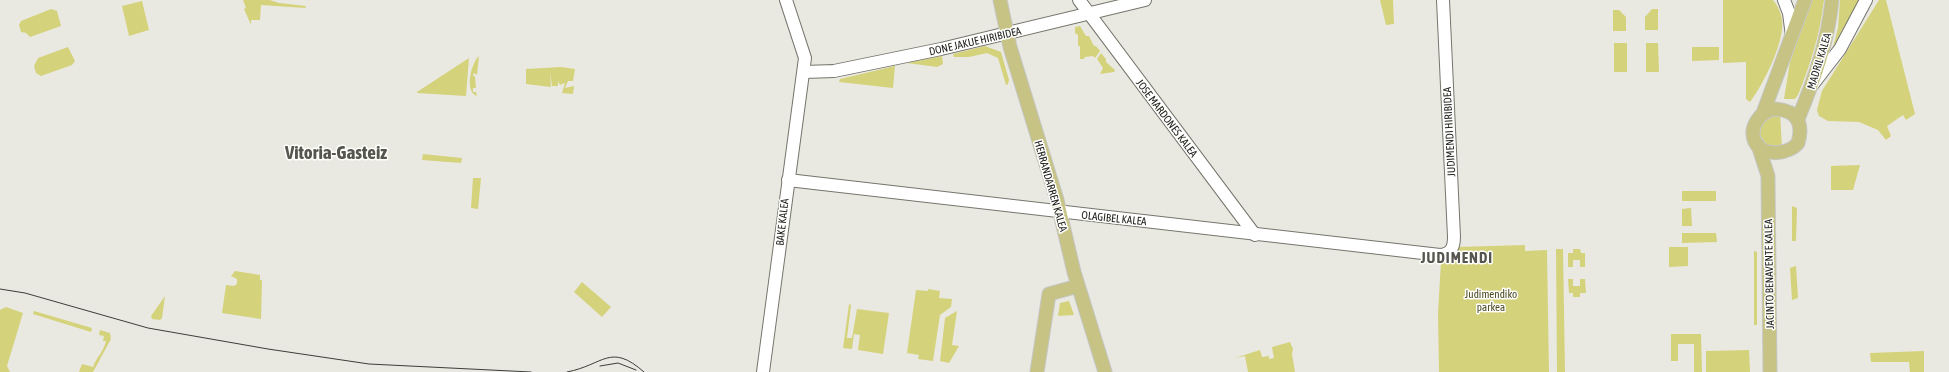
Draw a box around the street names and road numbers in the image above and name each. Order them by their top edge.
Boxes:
street label: DONE JAKUE HIRIBIDEA [928,24,1023,57]
street label: MADRIL KALEA [1805,31,1833,91]
street label: JOSE MARDONES KALEA [1134,77,1200,160]
street label: JUDIMENDI HIRIBIDEA [1441,86,1457,177]
street label: HERRANDARREN KALEA [1032,139,1070,234]
street label: BAKE KALEA [774,197,791,246]
street label: OLAGIBEL KALEA [1081,209,1148,227]
street label: JACINTO BENAVENTE KALEA [1762,218,1776,329]

